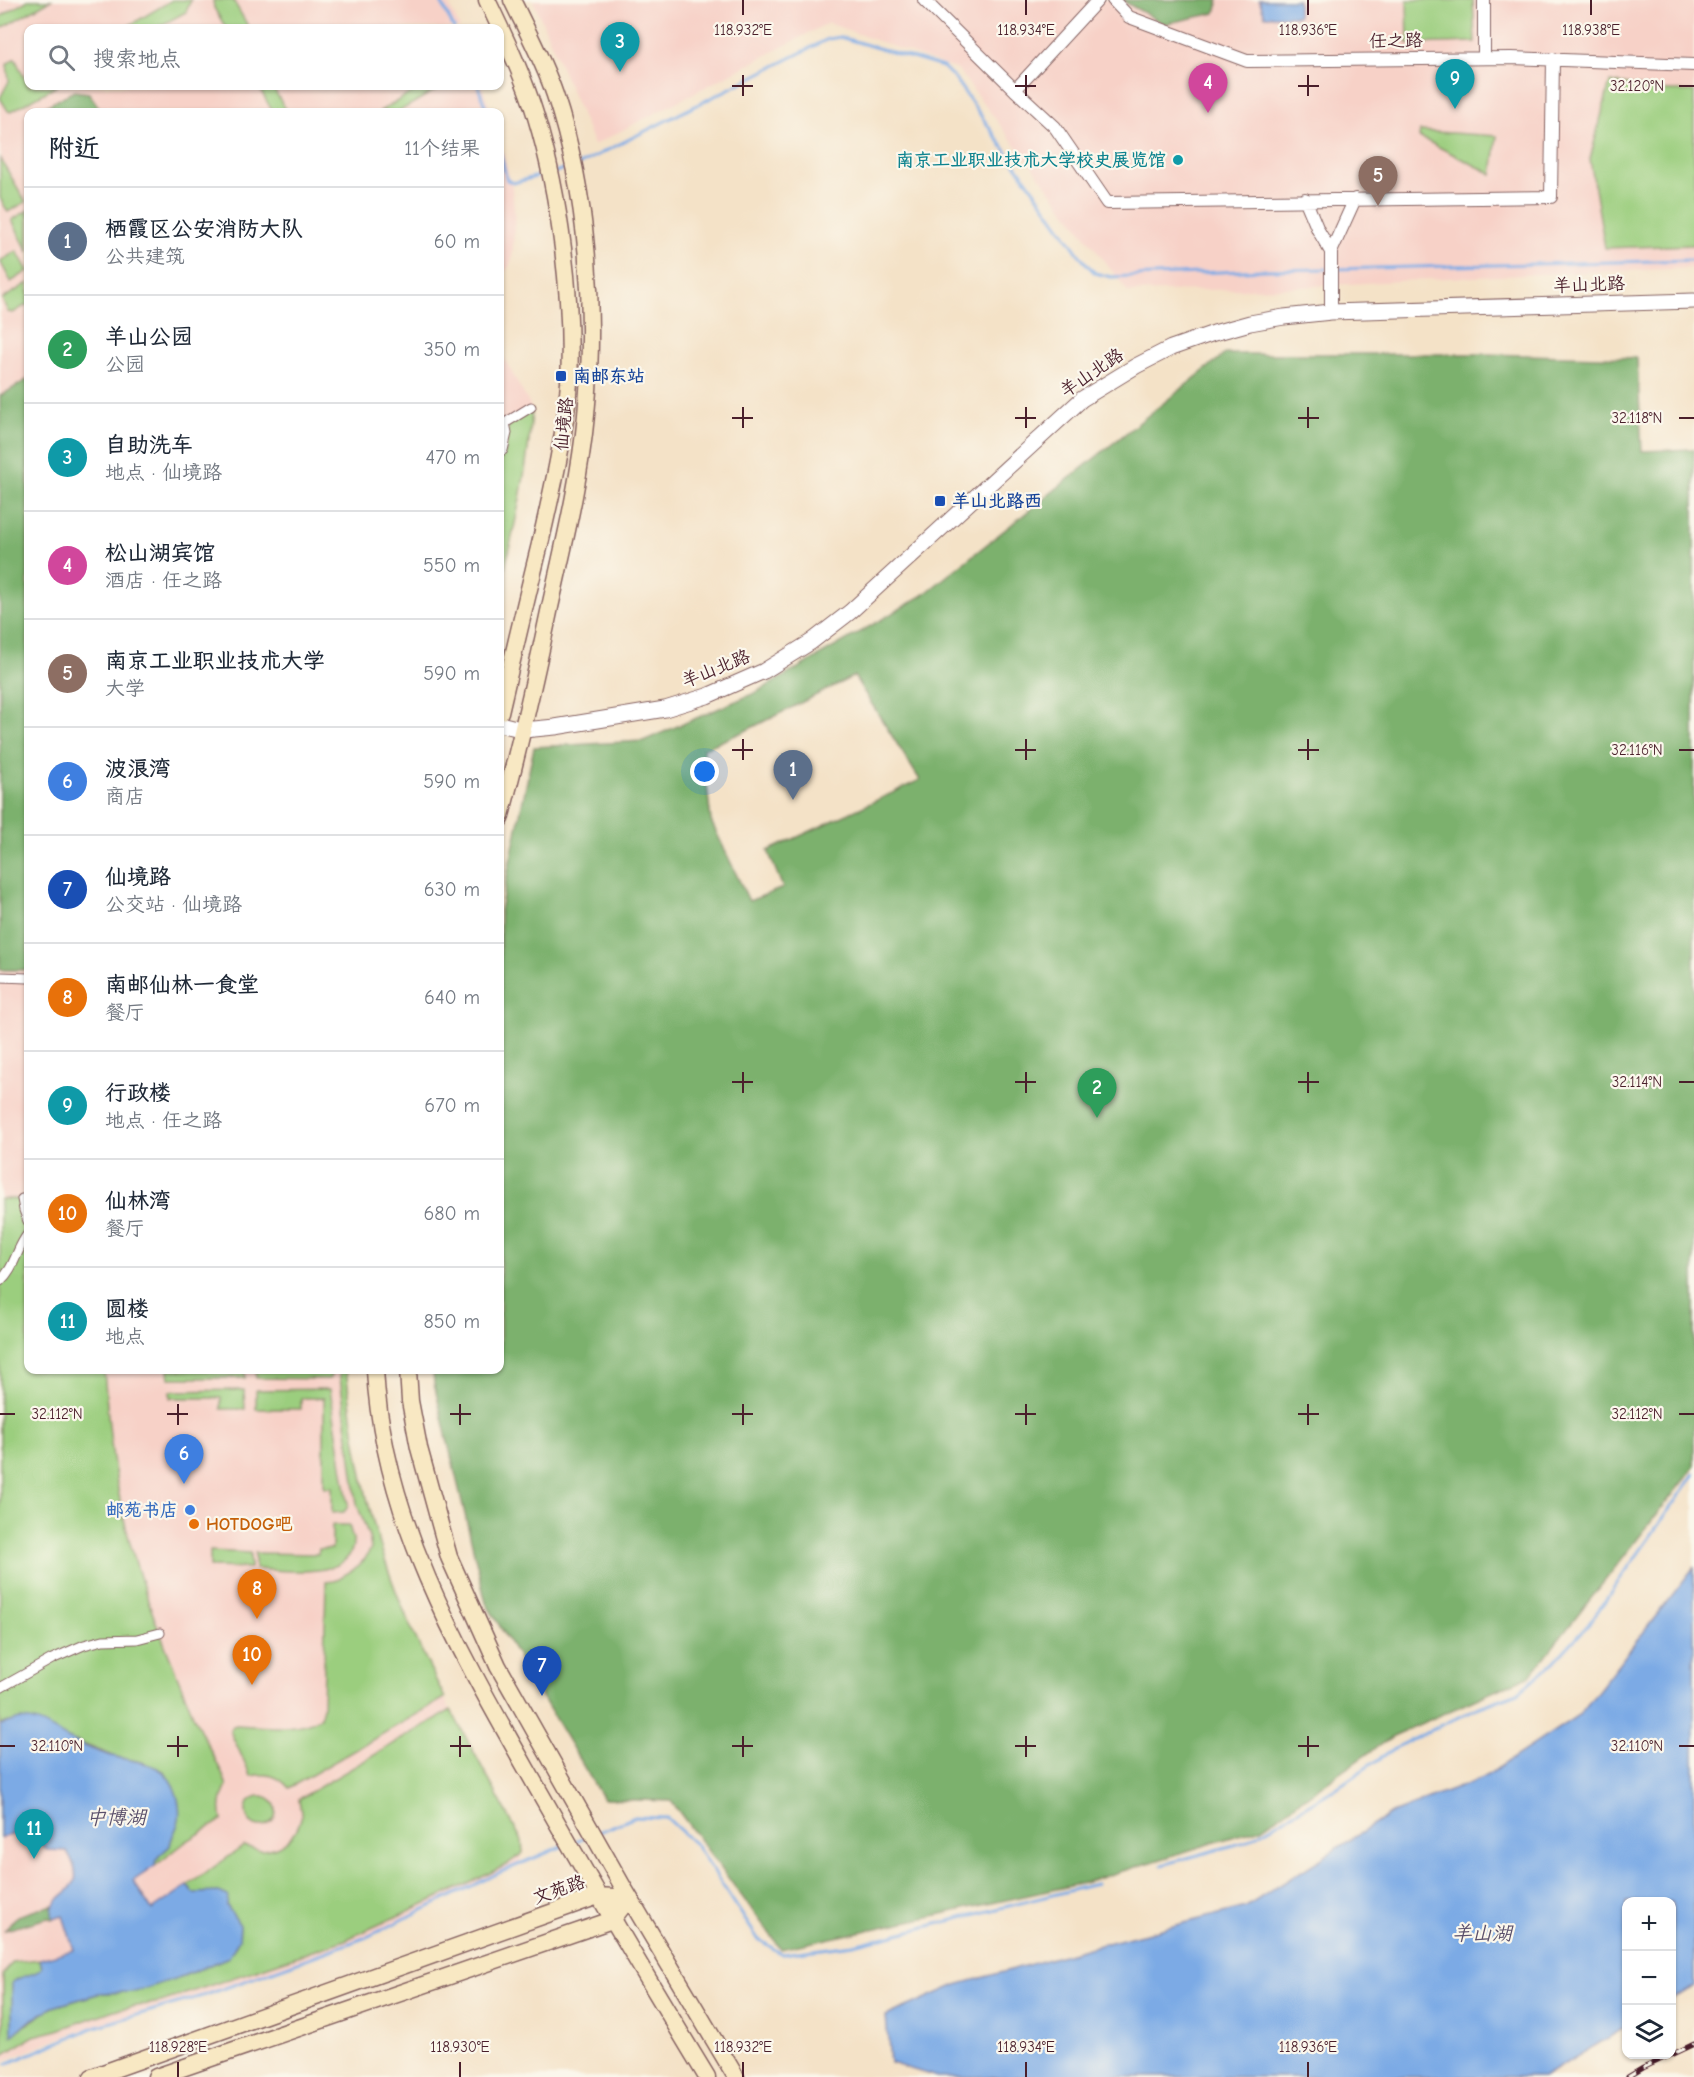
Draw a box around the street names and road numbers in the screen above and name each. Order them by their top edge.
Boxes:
street label: 任之路 [1369,30,1423,52]
street label: 羊山北路 [1553,273,1625,297]
street label: 羊山北路 [1056,344,1128,402]
street label: 仙境路 [551,396,577,452]
street label: 羊山北路 [679,646,753,692]
street label: 文苑路 [530,1871,588,1909]

